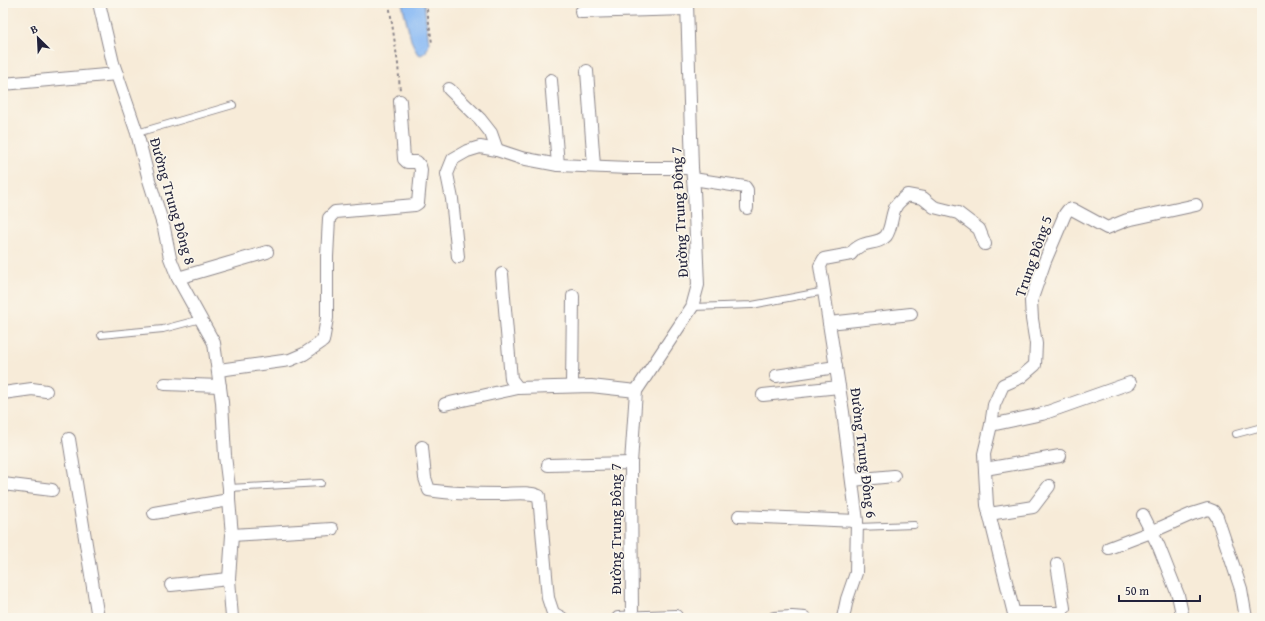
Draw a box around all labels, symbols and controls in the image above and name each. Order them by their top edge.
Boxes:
north arrow [18,18,58,58]
text: B [28,20,40,38]
street label: Đường Trung Đông 8 [145,135,201,267]
street label: Đường Trung Đông 7 [665,146,693,278]
street label: Trung Đông 5 [1009,212,1057,300]
street label: Đường Trung Đông 6 [846,387,882,519]
street label: Đường Trung Đông 7 [605,463,626,595]
scale bar [1119,577,1200,603]
text: 50 m [1125,582,1149,599]

